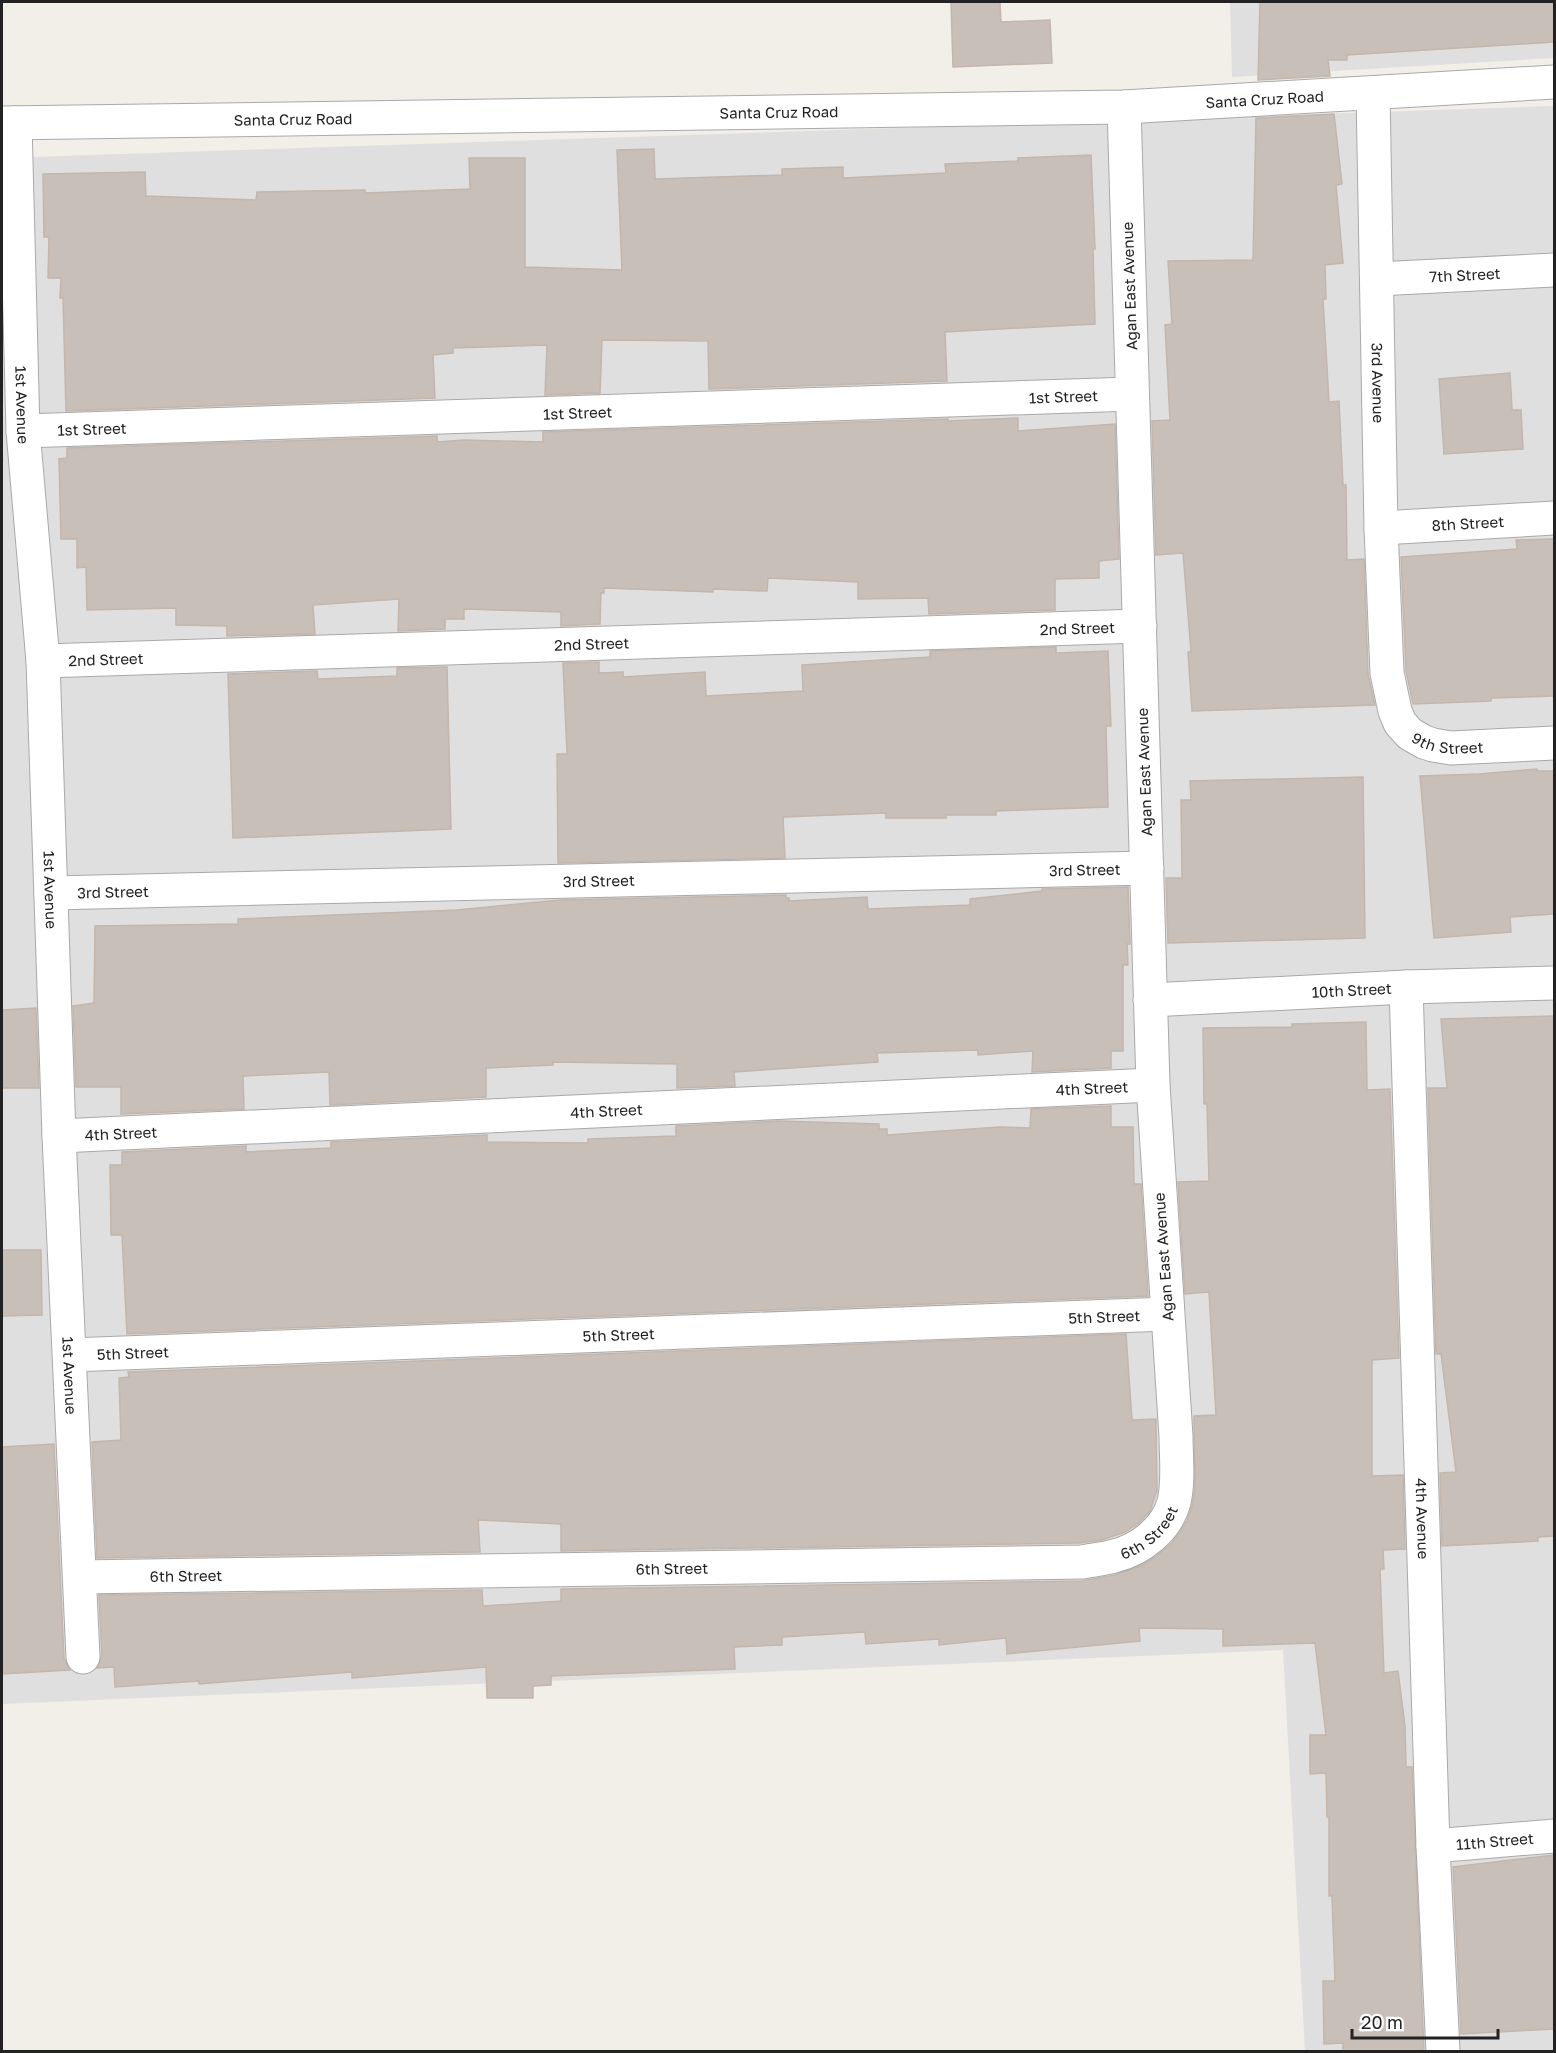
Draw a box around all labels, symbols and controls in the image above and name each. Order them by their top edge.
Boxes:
street label: Santa Cruz Road [1205,86,1324,111]
street label: Santa Cruz Road [719,102,838,122]
street label: Santa Cruz Road [233,109,352,129]
street label: Agan East Avenue [1118,221,1140,351]
street label: 7th Street [1429,264,1501,285]
street label: 3rd Avenue [1369,343,1388,424]
street label: 1st Avenue [12,366,33,445]
street label: 1st Street [1028,386,1098,406]
street label: 1st Street [543,402,613,423]
street label: 1st Street [57,419,127,439]
street label: 8th Street [1431,512,1505,534]
street label: 2nd Street [1040,618,1115,638]
street label: 2nd Street [554,633,630,654]
street label: 2nd Street [68,649,144,669]
street label: Agan East Avenue [1133,707,1155,837]
street label: 9th Street [1409,728,1484,757]
street label: 1st Avenue [40,851,61,929]
street label: 3rd Street [1049,860,1121,879]
street label: 3rd Street [563,871,635,890]
street label: 3rd Street [77,882,149,901]
street label: 10th Street [1311,979,1392,1001]
street label: 4th Street [1055,1077,1129,1099]
street label: 4th Street [570,1100,643,1121]
street label: 4th Street [84,1122,158,1144]
street label: Agan East Avenue [1150,1192,1176,1322]
street label: 5th Street [1068,1306,1141,1327]
street label: 5th Street [582,1324,655,1345]
street label: 1st Avenue [59,1336,81,1415]
street label: 5th Street [97,1342,169,1363]
street label: 4th Avenue [1412,1478,1433,1560]
street label: 6th Street [1118,1503,1181,1563]
street label: 6th Street [636,1559,708,1578]
street label: 6th Street [150,1566,222,1585]
street label: 11th Street [1455,1829,1534,1853]
scale bar [1352,2002,1498,2040]
text: 20 m [1361,2011,1403,2033]

